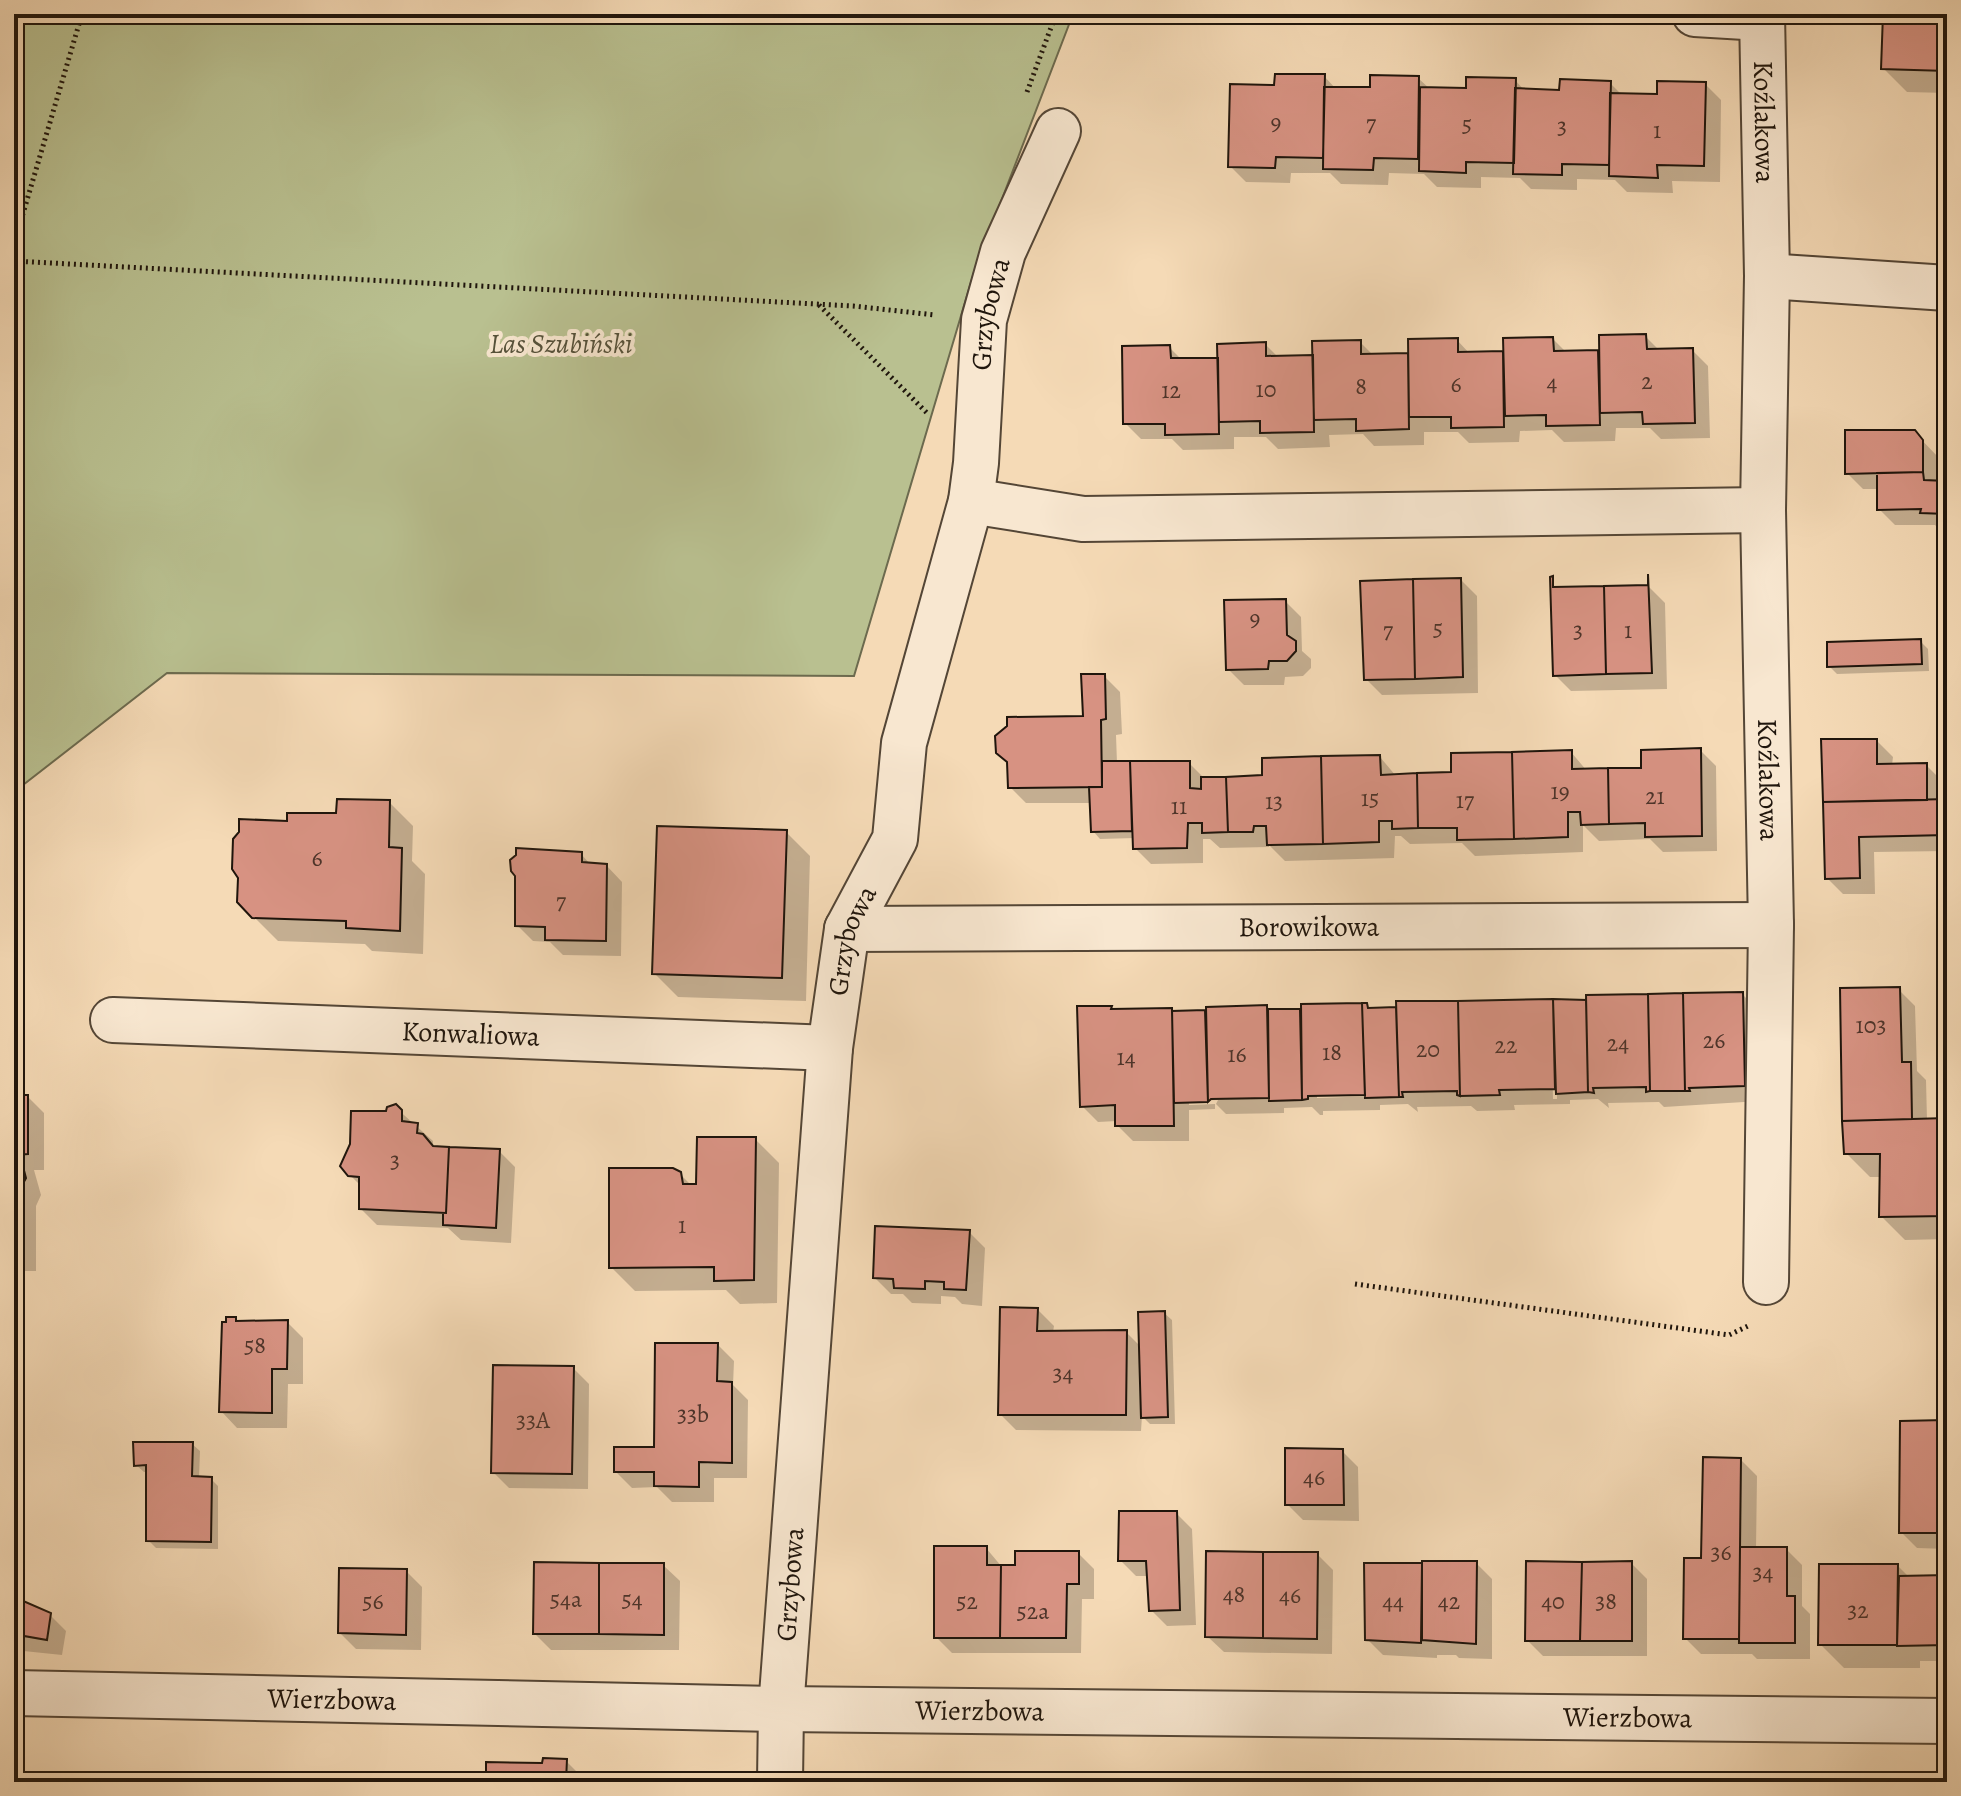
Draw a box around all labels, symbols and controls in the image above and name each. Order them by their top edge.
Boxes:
street label: Koźlakowa [1744,60,1784,184]
house number: 9 [1271,106,1281,138]
house number: 7 [1366,107,1377,139]
house number: 5 [1462,108,1472,140]
house number: 3 [1557,110,1567,142]
house number: 1 [1653,114,1661,146]
street label: Grzybowa [962,253,1020,371]
park label: Las Szubiński [489,325,633,363]
house number: 2 [1641,365,1653,397]
house number: 4 [1547,366,1558,398]
house number: 6 [1450,368,1462,400]
house number: 8 [1355,370,1367,402]
house number: 10 [1256,373,1277,405]
house number: 12 [1161,374,1181,406]
house number: 9 [1250,602,1260,634]
house number: 5 [1433,612,1443,644]
house number: 7 [1383,614,1394,646]
house number: 3 [1573,614,1583,646]
house number: 1 [1624,614,1632,646]
street label: Koźlakowa [1748,718,1788,842]
house number: 19 [1550,775,1570,807]
house number: 21 [1645,780,1665,812]
house number: 15 [1361,782,1379,814]
house number: 17 [1456,784,1475,816]
house number: 13 [1265,785,1283,817]
house number: 11 [1171,790,1187,822]
house number: 6 [311,842,323,874]
street label: Grzybowa [819,878,886,998]
house number: 7 [556,885,567,917]
street label: Borowikowa [1238,908,1380,946]
house number: 103 [1856,1009,1886,1041]
street label: Konwaliowa [401,1012,541,1056]
house number: 26 [1703,1024,1725,1056]
house number: 24 [1607,1027,1629,1059]
house number: 22 [1495,1029,1517,1061]
house number: 20 [1416,1033,1440,1065]
house number: 18 [1322,1036,1342,1068]
house number: 16 [1227,1038,1247,1070]
house number: 14 [1116,1041,1136,1073]
house number: 3 [390,1144,400,1176]
house number: 1 [678,1209,686,1241]
house number: 58 [244,1329,266,1361]
house number: 34 [1053,1357,1074,1389]
house number: 33b [677,1398,709,1430]
house number: 33A [516,1404,551,1436]
house number: 46 [1303,1461,1325,1493]
street label: Grzybowa [767,1526,813,1643]
house number: 36 [1710,1536,1732,1568]
house number: 34 [1753,1556,1774,1588]
house number: 48 [1223,1578,1245,1610]
house number: 46 [1279,1579,1301,1611]
house number: 54a [550,1583,583,1615]
house number: 54 [621,1583,643,1615]
house number: 56 [362,1585,384,1617]
house number: 52 [956,1585,978,1617]
house number: 44 [1382,1585,1404,1617]
house number: 42 [1438,1585,1460,1617]
house number: 40 [1541,1585,1565,1617]
house number: 38 [1595,1585,1617,1617]
house number: 32 [1847,1594,1869,1626]
house number: 52a [1017,1595,1050,1627]
street label: Wierzbowa [266,1679,397,1720]
street label: Wierzbowa [914,1691,1045,1731]
street label: Wierzbowa [1562,1698,1693,1737]

